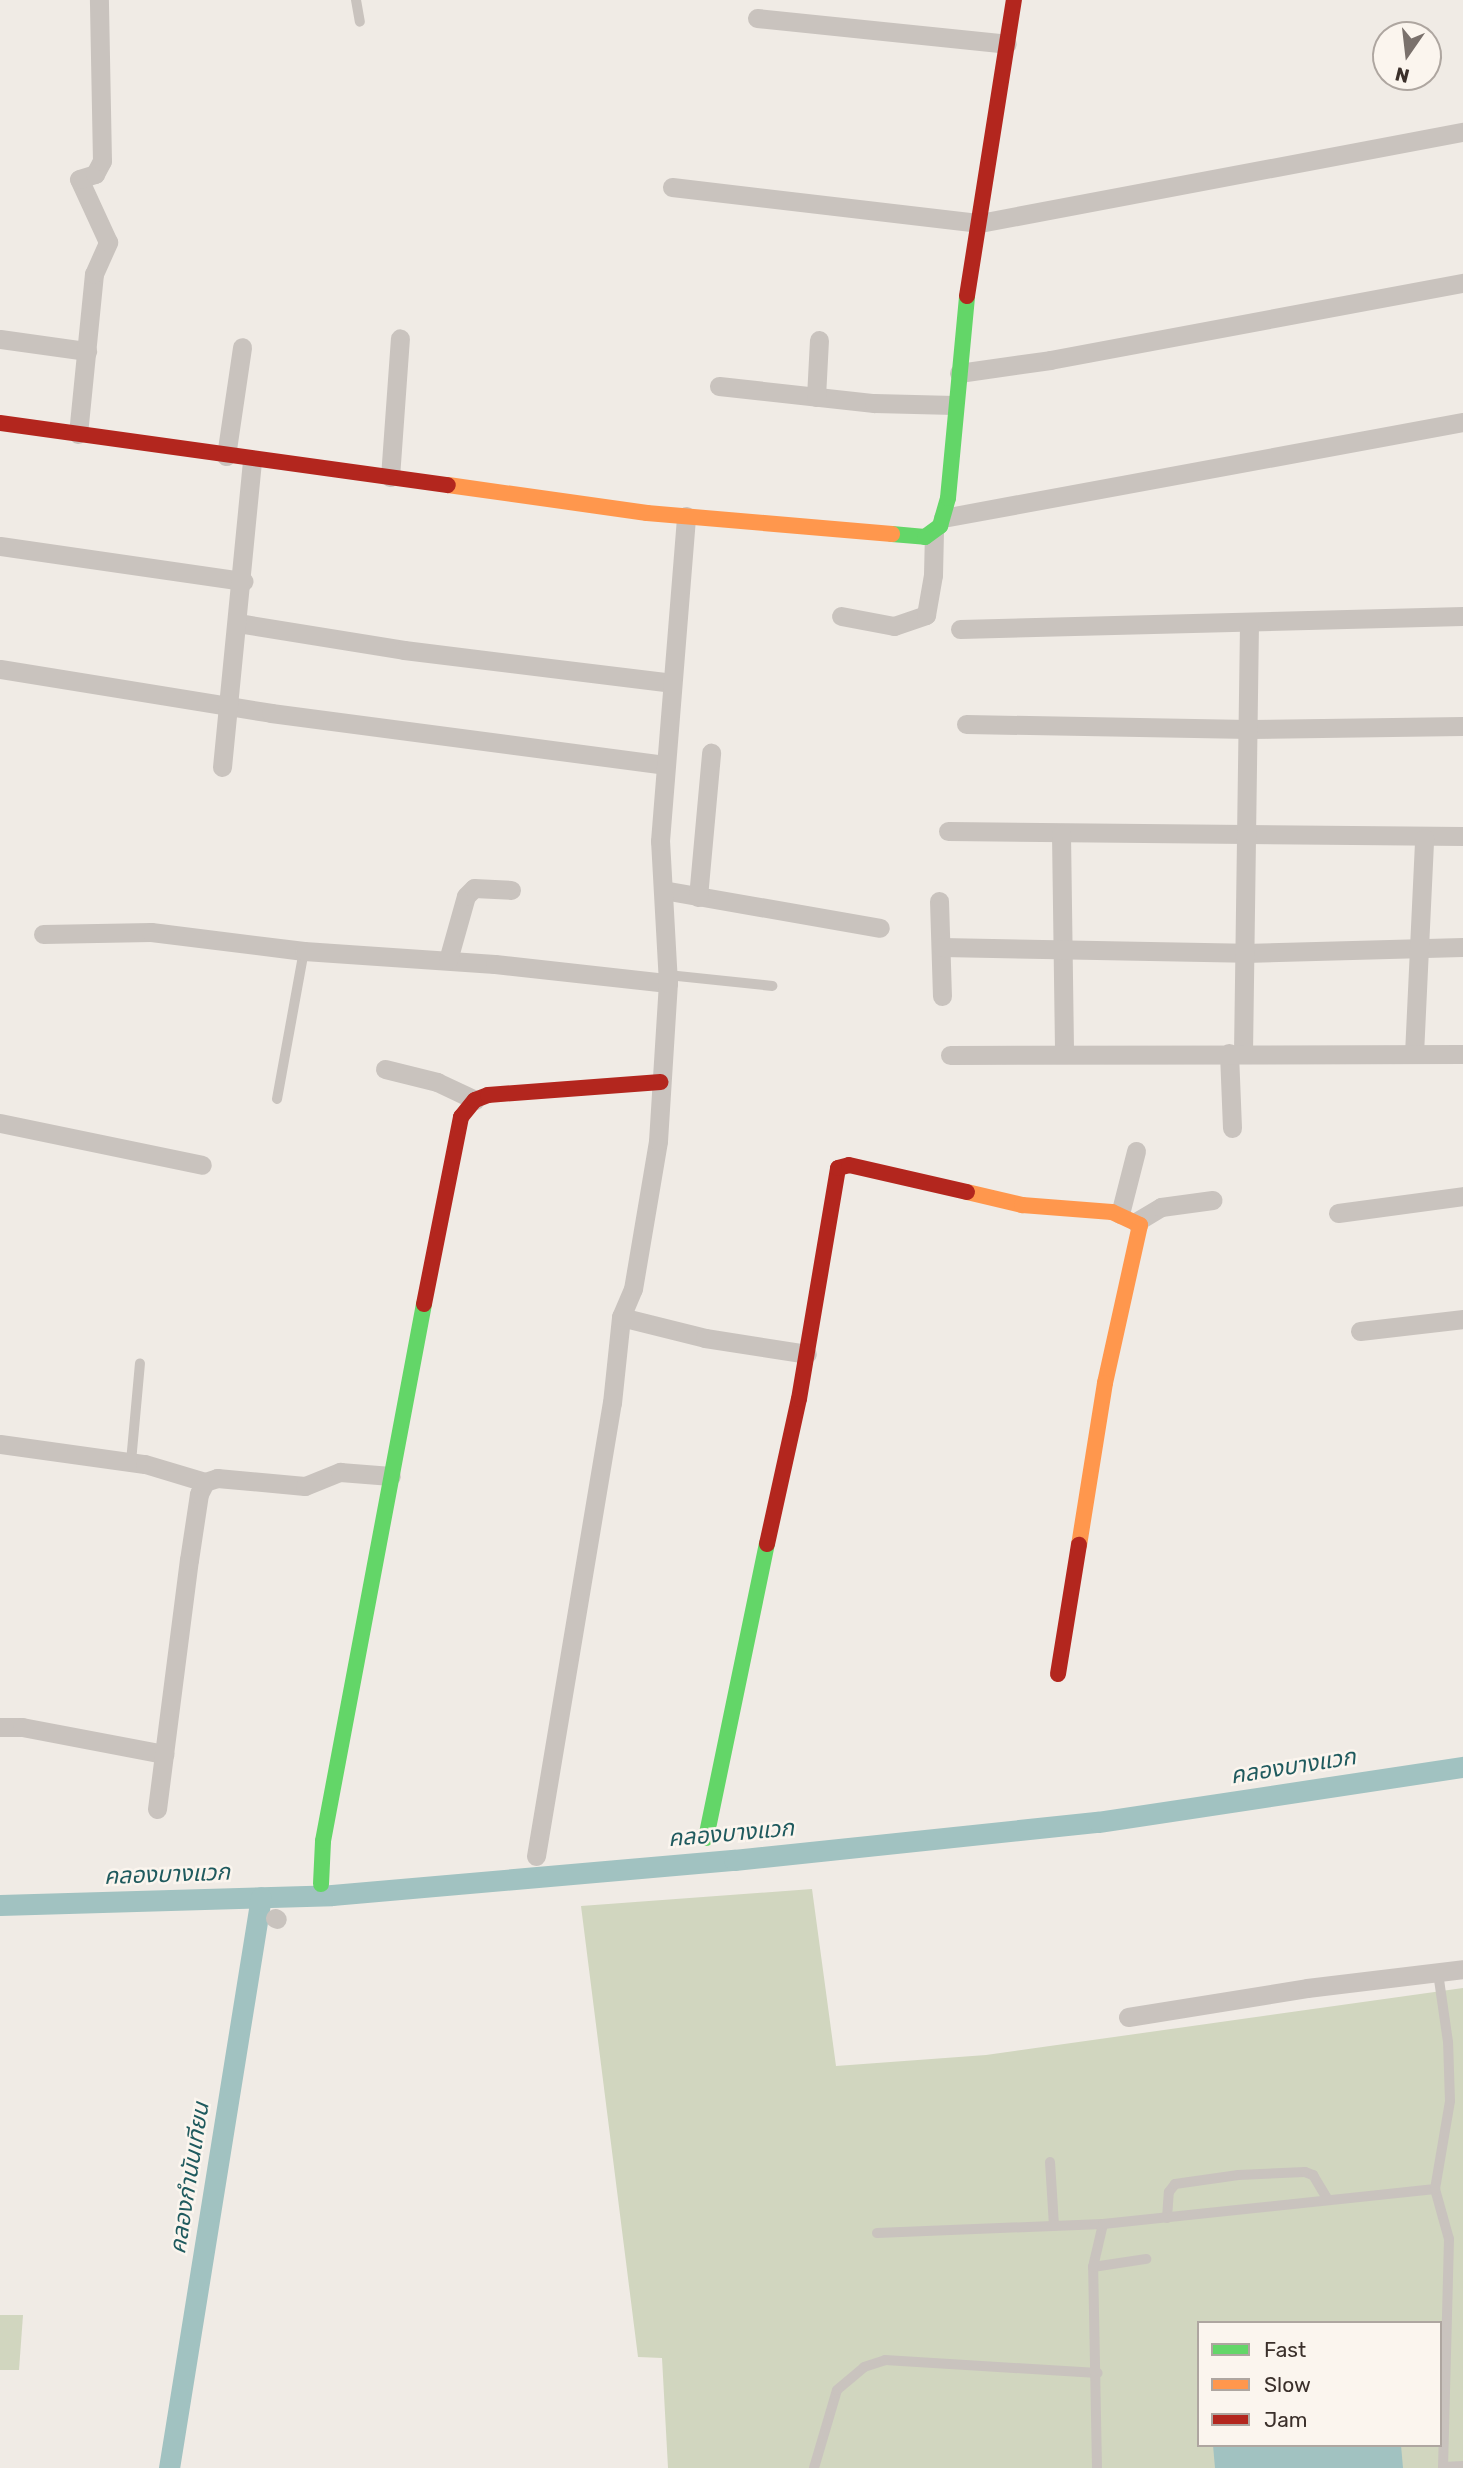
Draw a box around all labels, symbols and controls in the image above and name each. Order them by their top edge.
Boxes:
north arrow [1372,21,1442,91]
text: N [1393,62,1412,88]
water label: คลองบางแวก [1228,1742,1358,1790]
water label: คลองบางแวก [667,1814,795,1852]
water label: คลองบางแวก [103,1858,231,1890]
water label: คลองกำนันเทียน [163,2100,215,2256]
legend [1197,2321,1442,2447]
text: Fast [1264,2337,1306,2362]
text: Slow [1264,2372,1311,2397]
text: Jam [1264,2407,1308,2432]

